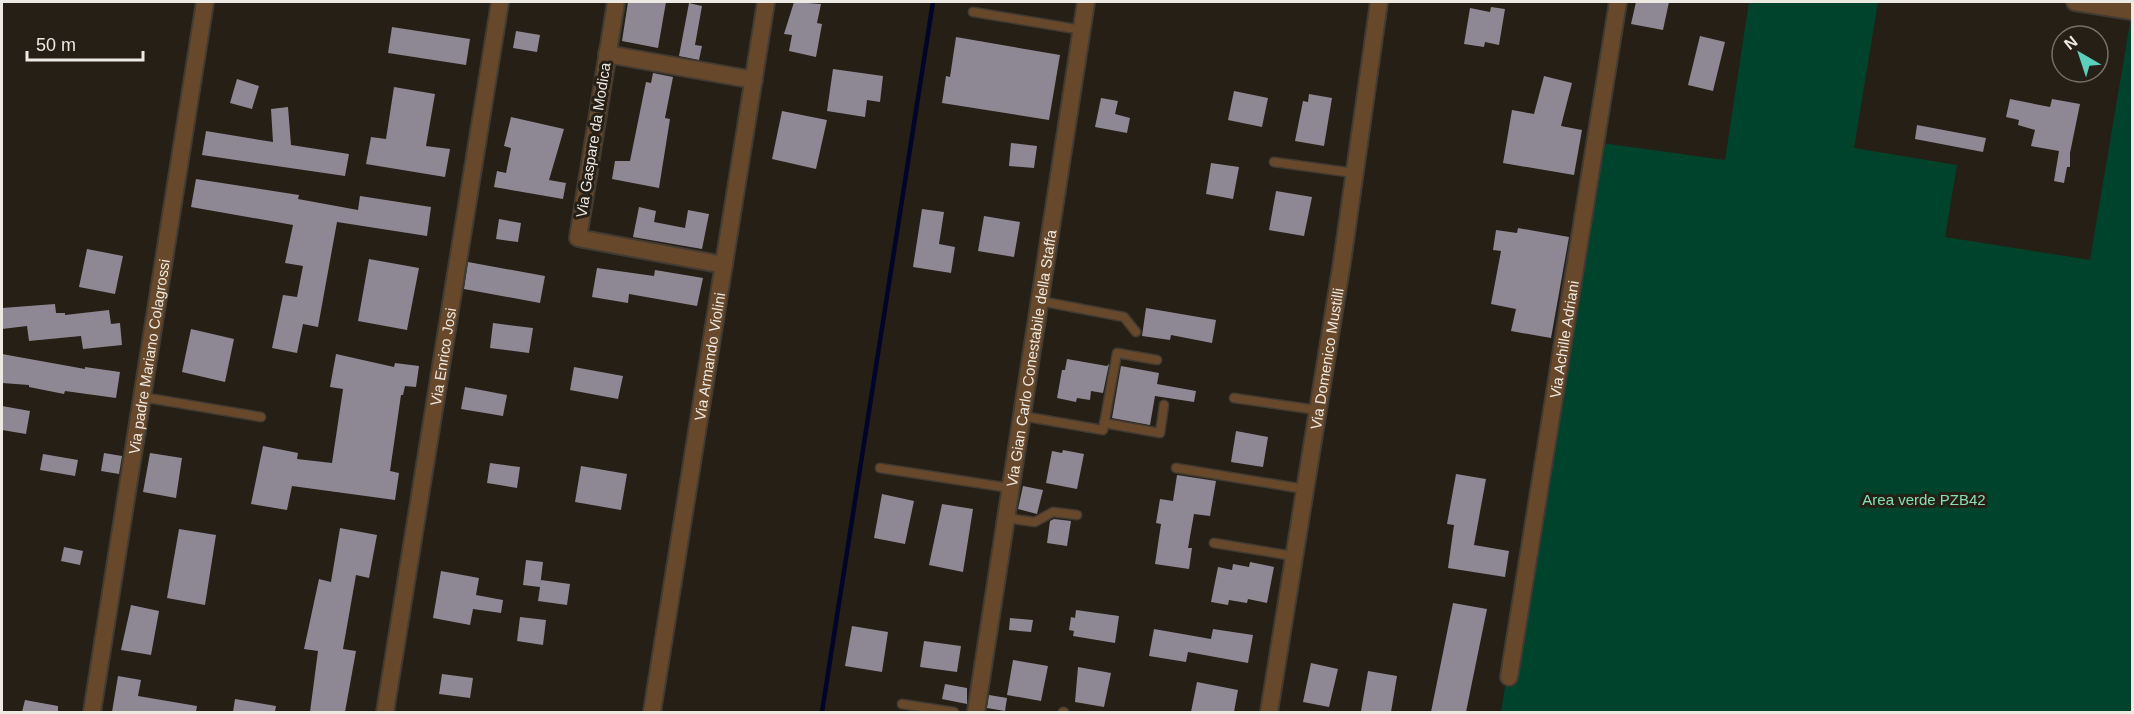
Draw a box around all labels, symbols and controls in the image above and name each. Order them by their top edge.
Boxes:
scale bar [27,24,142,62]
north arrow [2050,24,2110,84]
text: N [2061,32,2081,53]
text: 50 m [36,35,76,55]
street label: Via Gaspare da Modica [572,61,614,219]
street label: Via Gian Carlo Conestabile della Staffa [1003,228,1059,488]
street label: Via padre Mariano Colagrossi [125,258,172,455]
street label: Via Achille Adriani [1546,279,1581,400]
street label: Via Domenico Mustilli [1306,287,1346,431]
street label: Via Armando Violini [690,291,728,422]
street label: Via Enrico Josi [426,306,459,407]
park label: Area verde PZB42 [1862,491,1986,508]

